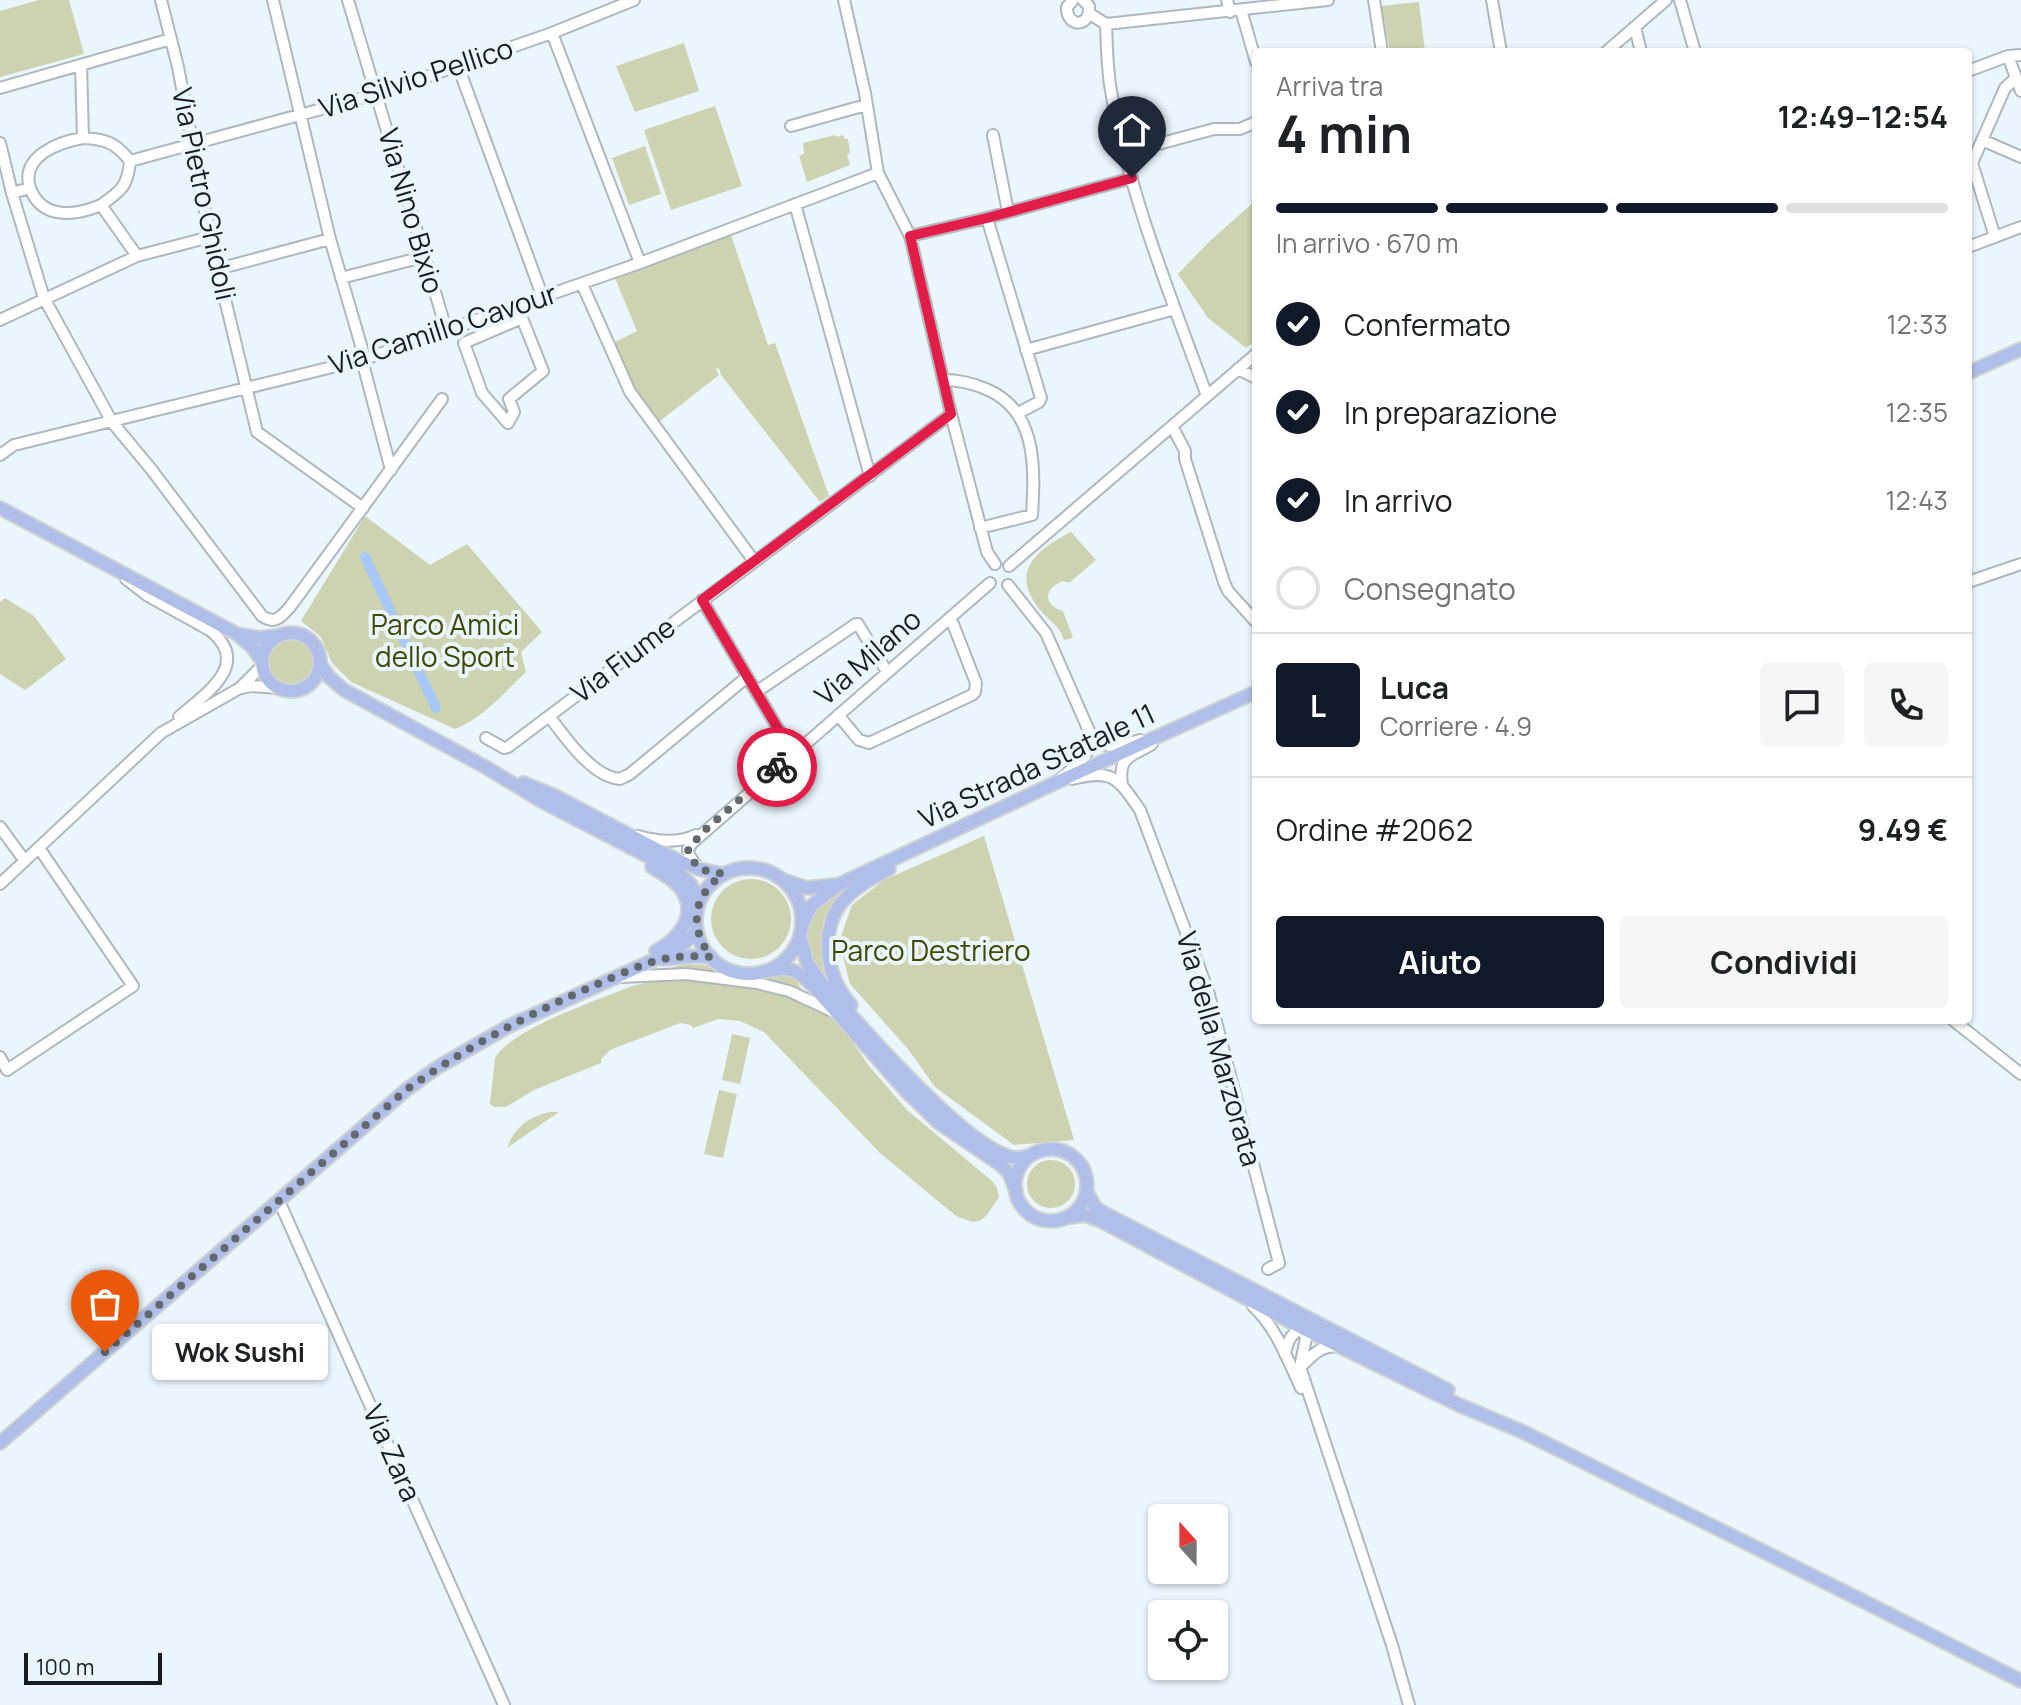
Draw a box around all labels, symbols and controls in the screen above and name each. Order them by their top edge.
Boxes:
street label: Via Silvio Pellico [314,28,517,126]
text: Arriva tra [1276,68,1383,104]
street label: Via Pietro Ghidoli [164,84,246,303]
pin [1098,96,1166,178]
text: 12:49–12:54 [1777,96,1948,137]
text: 4 min [1276,98,1412,169]
icon: home [1110,108,1154,152]
street label: Via Nino Bixio [370,124,454,298]
text: In arrivo · 670 m [1276,225,1459,261]
street label: Via Camillo Cavour [324,273,561,383]
icon: check [1276,302,1320,346]
text: Confermato [1344,304,1511,345]
text: 12:33 [1887,306,1948,342]
icon: check [1276,390,1320,434]
text: In preparazione [1344,392,1557,433]
text: 12:35 [1886,394,1948,430]
icon: check [1276,478,1320,522]
text: In arrivo [1344,480,1453,521]
text: 12:43 [1886,482,1948,518]
text: Consegnato [1344,568,1516,609]
street label: Via Milano [806,599,929,713]
park label: Parco Amici dello Sport [371,605,519,675]
street label: Via Fiume [563,608,682,711]
button: chat [1760,663,1844,747]
button: phone [1864,663,1948,747]
text: Luca [1380,667,1449,708]
text: L [1310,685,1326,726]
street label: Via Strada Statale 11 [912,694,1161,837]
text: Corriere · 4.9 [1380,708,1532,744]
courier [737,727,817,807]
icon: bike [755,745,799,789]
text: Ordine #2062 [1276,809,1473,850]
text: 9.49 € [1858,809,1948,850]
button: Aiuto [1276,916,1604,1008]
button: Condividi [1620,916,1948,1008]
street label: Via della Marzorata [1168,927,1272,1171]
park label: Parco Destriero [831,931,1031,969]
pin [71,1270,139,1352]
icon: bag [83,1282,127,1326]
callout: Wok Sushi [153,1324,329,1380]
text: Wok Sushi [175,1334,305,1370]
street label: Via Zara [355,1398,431,1507]
north arrow [1148,1504,1228,1584]
map controls [1148,1504,1228,1680]
button: locate [1148,1600,1228,1680]
scale bar [24,1649,162,1685]
text: 100 m [36,1652,94,1682]

